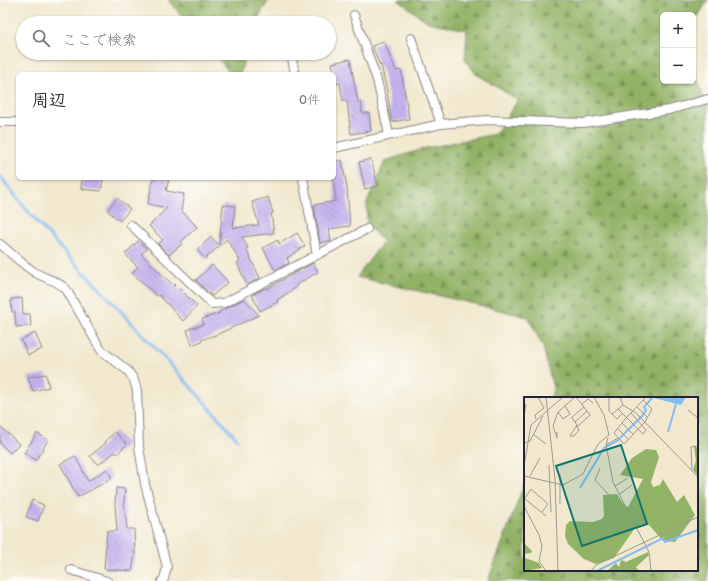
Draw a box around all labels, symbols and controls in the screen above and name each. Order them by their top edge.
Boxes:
map controls [660,12,696,84]
button: + [660,12,696,48]
search box [16,16,336,60]
icon: search [30,27,52,49]
text: ここで検索 [62,31,137,49]
button: − [660,48,696,84]
text: 周辺 [32,90,66,110]
text: 0件 [299,92,320,107]
inset map [524,397,698,571]

